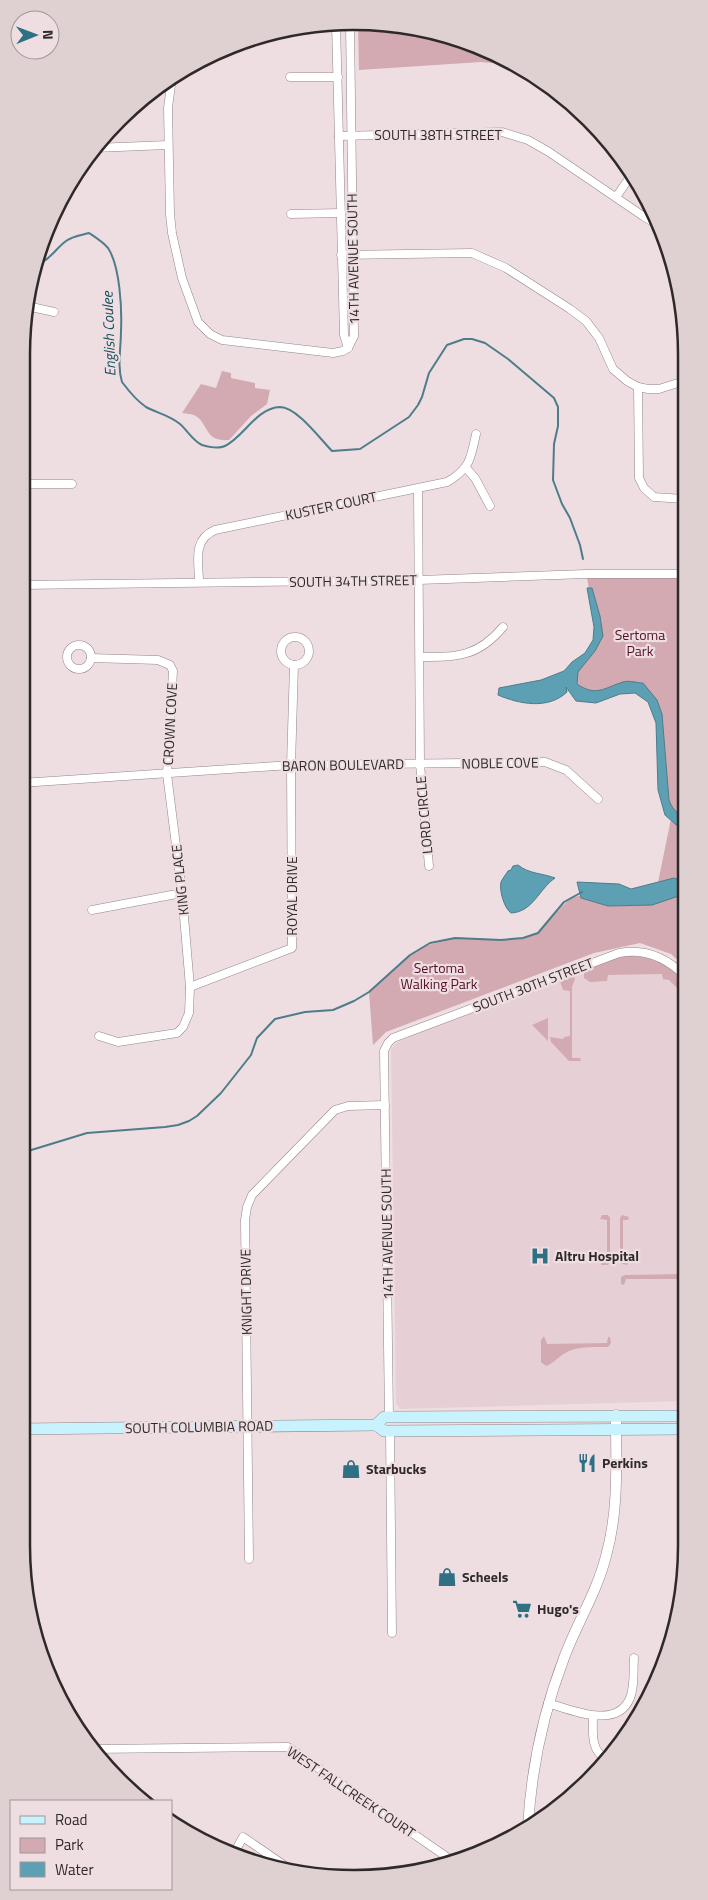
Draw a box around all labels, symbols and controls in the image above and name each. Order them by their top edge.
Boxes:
north arrow [10,10,60,60]
text: N [38,30,59,40]
street label: SOUTH 38TH STREET [374,124,502,145]
street label: 14TH AVENUE SOUTH [341,193,364,325]
water label: English Coulee [95,290,121,377]
street label: KUSTER COURT [283,485,379,525]
street label: SOUTH 34TH STREET [289,569,418,592]
park label: Sertoma Park [615,624,665,661]
street label: CROWN COVE [157,682,182,766]
street label: NOBLE COVE [461,751,539,774]
street label: BARON BOULEVARD [282,753,404,776]
street label: LORD CIRCLE [410,775,437,855]
street label: KING PLACE [165,843,194,917]
street label: ROYAL DRIVE [281,856,302,936]
street label: SOUTH 30TH STREET [469,952,597,1017]
park label: Sertoma Walking Park [401,957,478,994]
street label: 14TH AVENUE SOUTH [375,1168,398,1300]
hospital icon: Altru Hospital [529,1245,551,1267]
place label: Altru Hospital [555,1245,639,1266]
street label: KNIGHT DRIVE [234,1248,257,1335]
street label: SOUTH COLUMBIA ROAD [125,1415,273,1438]
restaurant icon: Perkins [576,1452,598,1474]
place label: Perkins [602,1452,648,1473]
shop icon: Starbucks [340,1458,362,1480]
place label: Starbucks [366,1458,427,1479]
shop icon: Scheels [436,1566,458,1588]
place label: Scheels [462,1566,509,1587]
supermarket icon: Hugo's [511,1598,533,1620]
place label: Hugo's [537,1598,579,1619]
street label: WEST FALLCREEK COURT [283,1741,420,1843]
legend [10,1800,172,1890]
text: Road [55,1808,87,1831]
text: Park [55,1833,84,1856]
text: Water [55,1858,94,1881]

